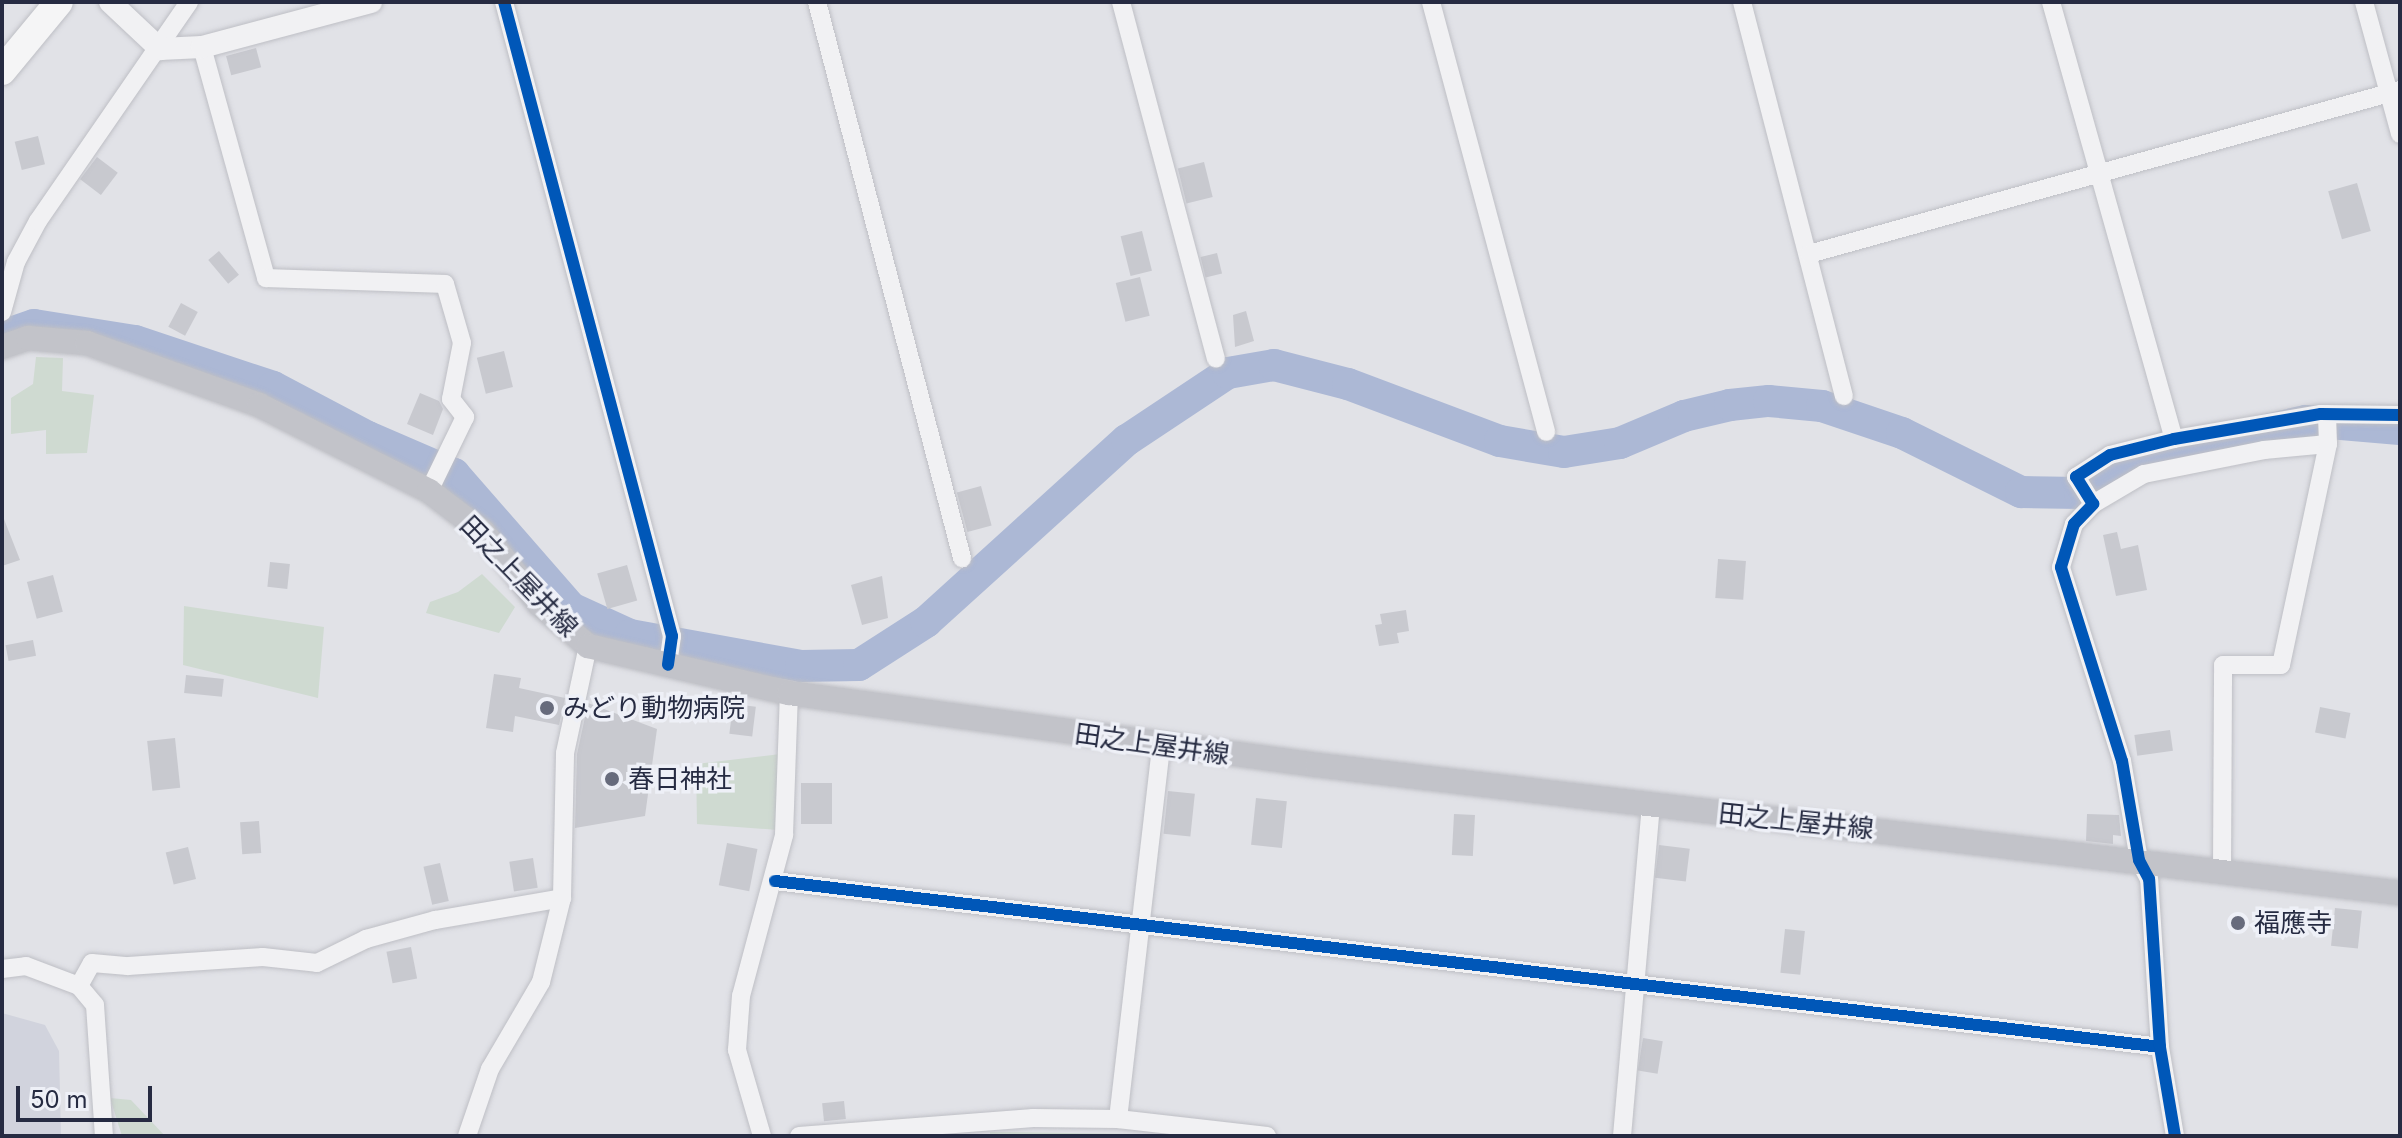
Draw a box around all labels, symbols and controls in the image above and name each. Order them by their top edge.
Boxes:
street label: 田之上屋井線 [454,509,584,643]
place label: みどり動物病院 [563,692,745,724]
marker: みどり動物病院 [538,699,556,717]
street label: 田之上屋井線 [1073,718,1231,770]
place label: 春日神社 [628,763,732,795]
marker: 春日神社 [603,770,621,788]
street label: 田之上屋井線 [1717,797,1875,845]
place label: 福應寺 [2254,907,2332,939]
marker: 福應寺 [2229,914,2247,932]
scale bar [20,1070,156,1120]
text: 50 m [30,1085,88,1114]

